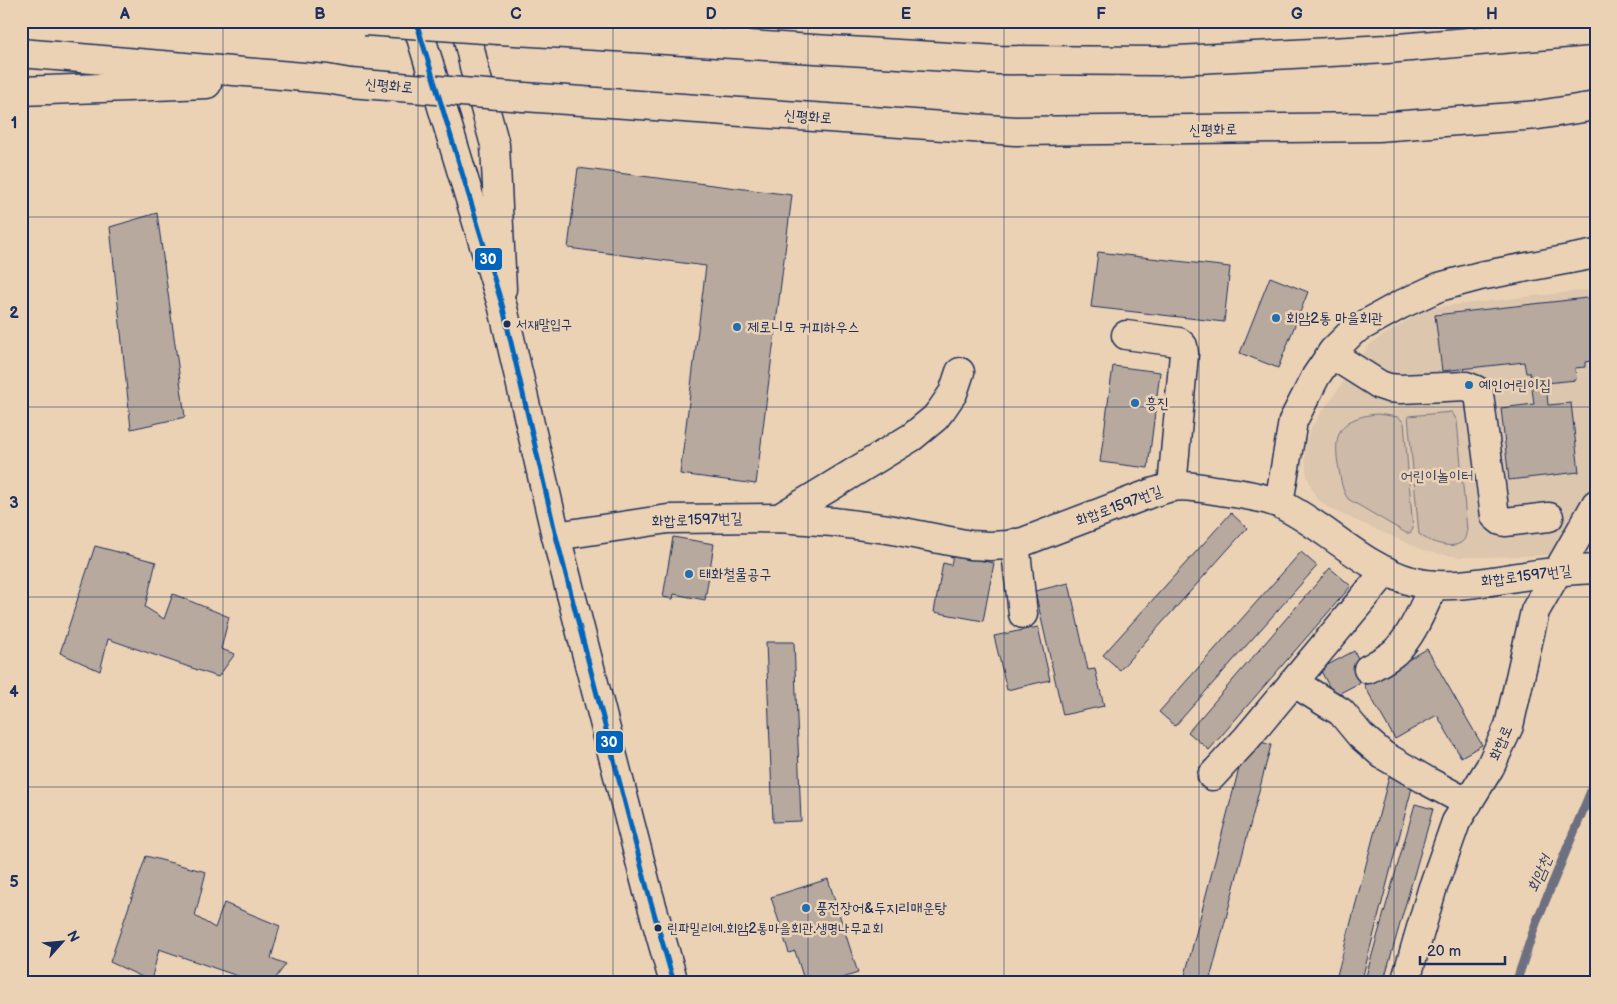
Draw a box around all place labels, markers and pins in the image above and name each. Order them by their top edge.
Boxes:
place label: 회암2통 마을회관 [1286,309,1383,328]
marker: 회암2통 마을회관 [1270,312,1282,324]
place label: 서재말입구 [516,316,572,333]
place label: 제로니모 커피하우스 [747,318,860,337]
marker: 서재말입구 [502,319,512,329]
marker: 제로니모 커피하우스 [731,321,743,333]
place label: 예인어린이집 [1479,376,1551,395]
marker: 예인어린이집 [1463,379,1475,391]
place label: 흥진 [1145,394,1169,413]
marker: 흥진 [1129,397,1141,409]
place label: 태화철물공구 [699,565,771,584]
marker: 태화철물공구 [683,568,695,580]
place label: 풍전장어&두지리매운탕 [816,899,948,918]
marker: 풍전장어&두지리매운탕 [800,902,812,914]
place label: 린파밀리에.회암2통마을회관.생명나무교회 [667,920,884,937]
marker: 린파밀리에.회암2통마을회관.생명나무교회 [653,923,663,933]

